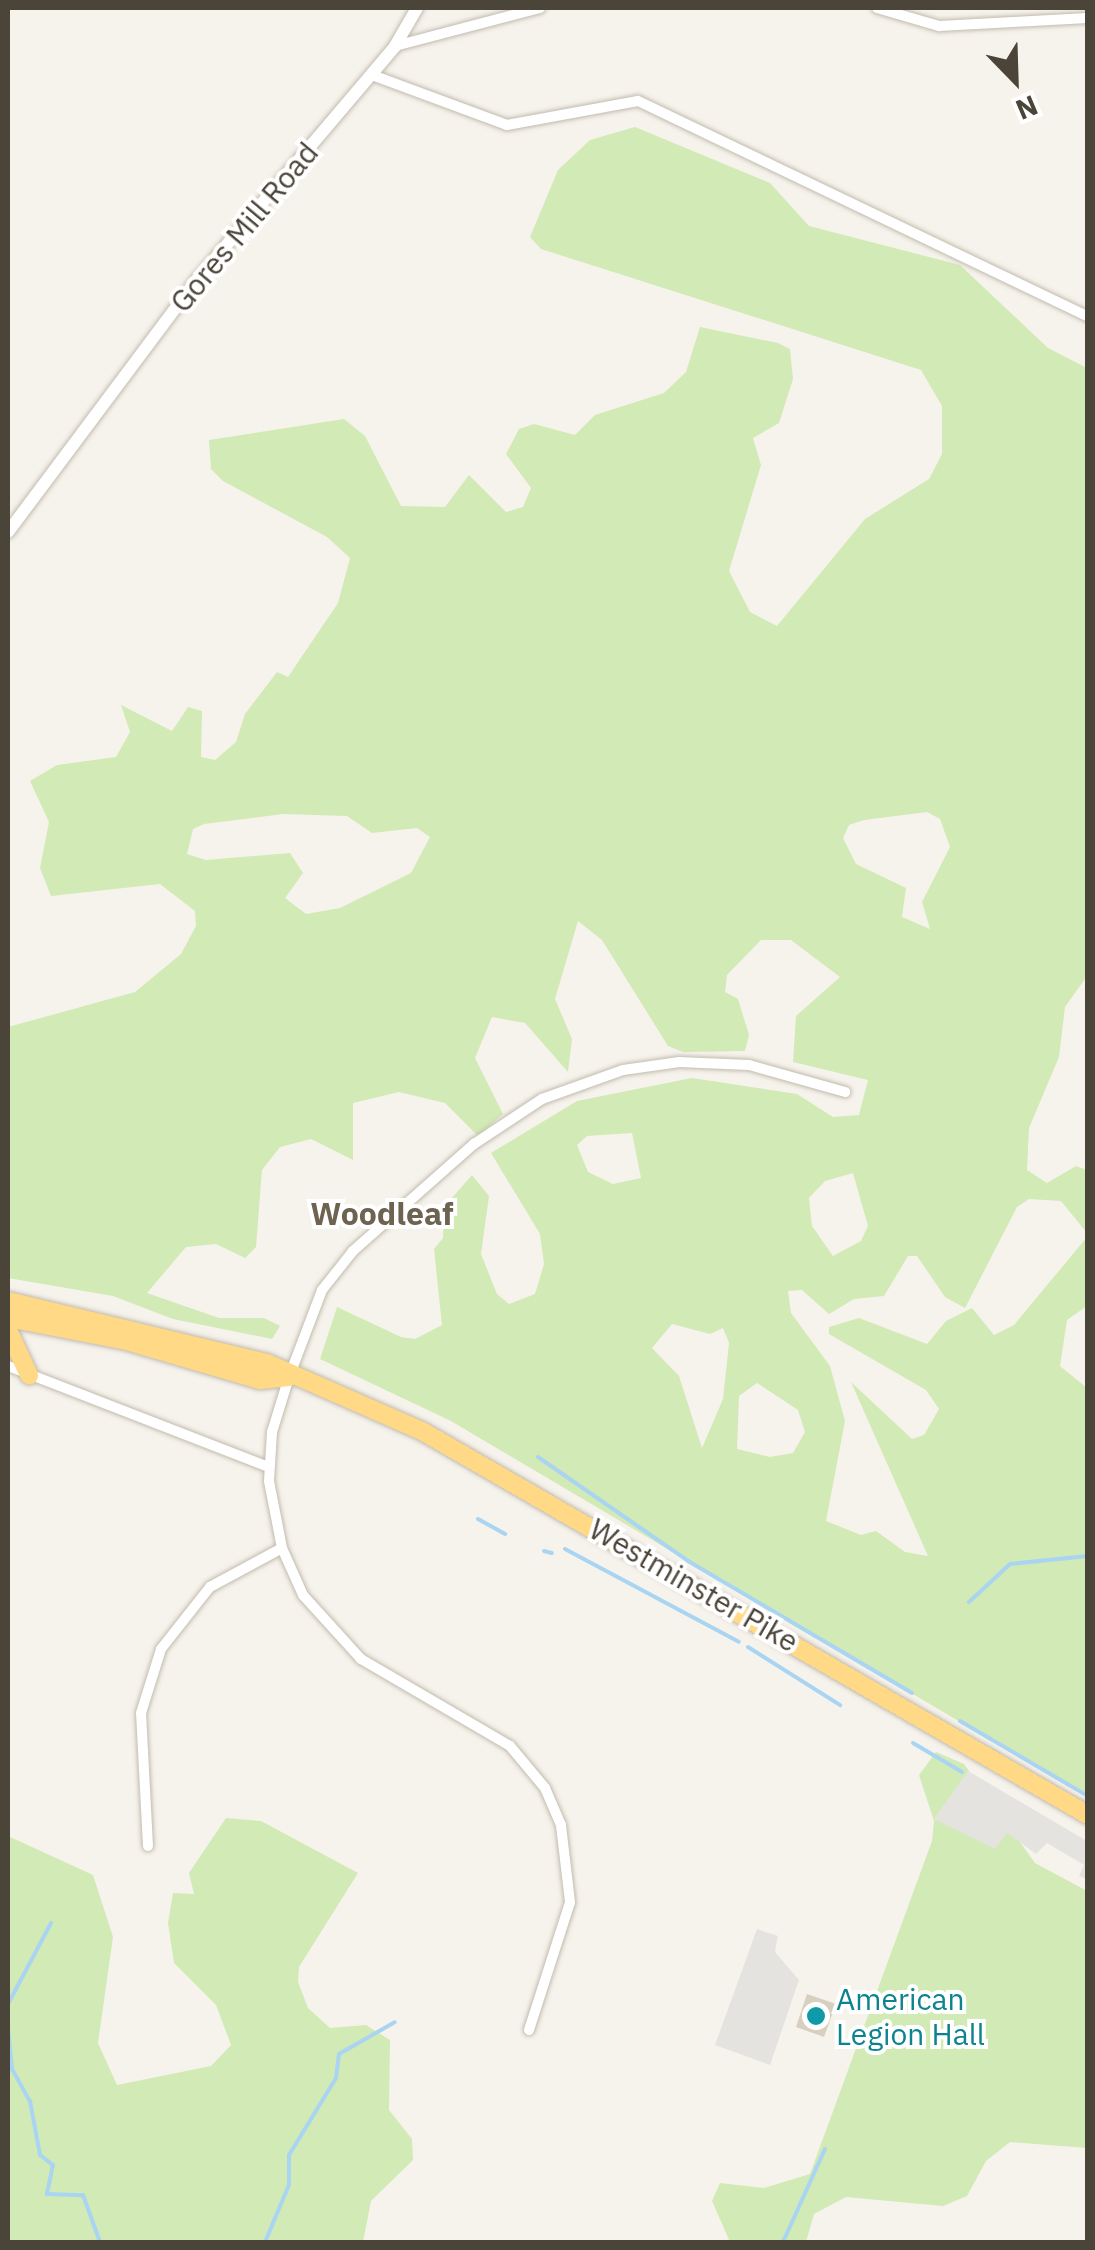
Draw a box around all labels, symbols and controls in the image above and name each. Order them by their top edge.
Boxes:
north arrow [965,30,1065,130]
text: N [1010,87,1043,129]
street label: Gores Mill Road [162,135,326,319]
district label: Woodleaf [310,1194,454,1232]
street label: Westminster Pike [583,1511,805,1659]
place label: American Legion Hall [836,1981,985,2052]
marker: American Legion Hall [805,2005,827,2027]

